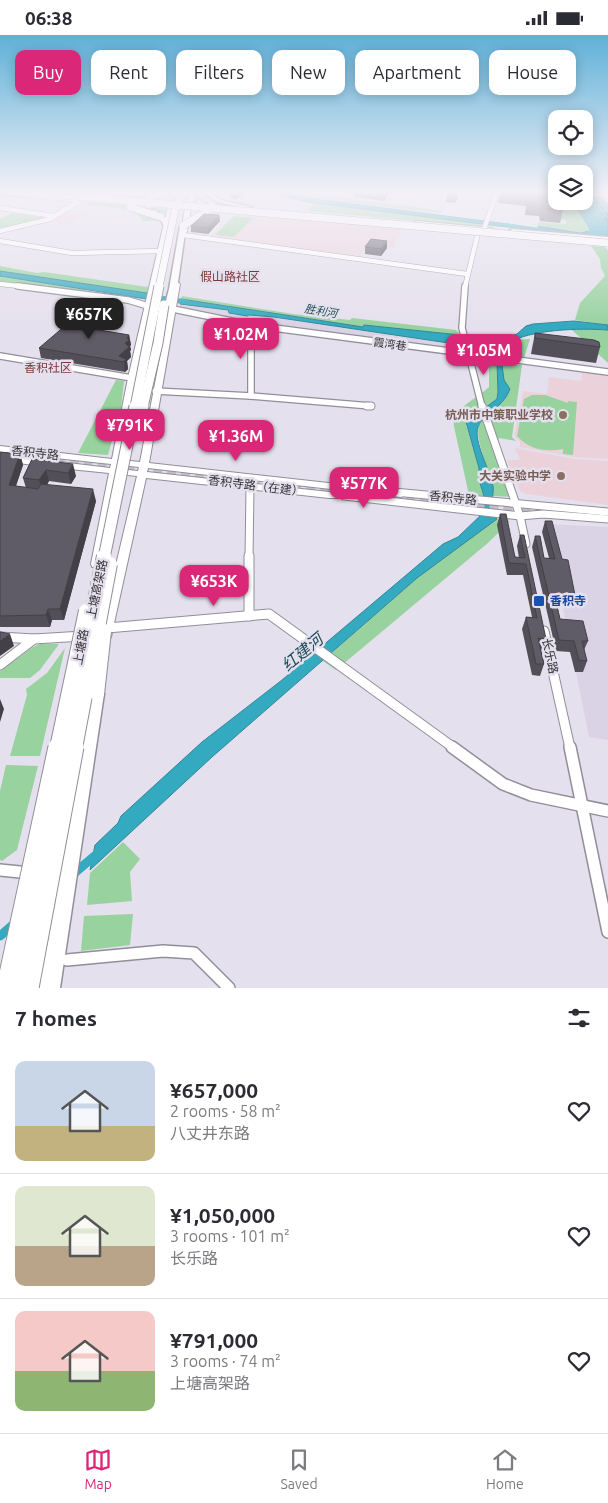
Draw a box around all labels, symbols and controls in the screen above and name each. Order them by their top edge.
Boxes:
text: 06:38 [25,7,73,29]
chip: Buy [15,50,81,95]
chip: Rent [91,50,166,95]
chip: Filters [176,50,262,95]
chip: New [272,50,345,95]
chip: Apartment [355,50,479,95]
chip: House [489,50,576,95]
map controls [548,110,593,210]
button: locate [548,110,593,155]
button: layers [548,165,593,210]
district label: 假山路社区 [200,270,260,283]
pin: ¥657K [54,297,124,340]
water label: 胜利河 [304,302,340,320]
text: ¥657K [66,305,112,323]
pin: ¥1.02M [200,317,282,360]
text: ¥1.02M [214,325,268,343]
pin: ¥1.05M [443,333,525,376]
street label: 霞湾巷 [373,336,407,352]
text: ¥1.05M [457,341,511,359]
district label: 香积社区 [24,361,72,374]
place label: 杭州市中策职业学校 [445,408,553,421]
pin: ¥791K [95,409,165,451]
marker: 杭州市中策职业学校 [557,409,569,421]
text: ¥791K [107,416,153,434]
pin: ¥1.36M [195,419,277,462]
text: ¥1.36M [209,427,263,445]
street label: 香积寺路 [10,444,60,461]
pin: ¥577K [329,467,399,509]
place label: 大关实验中学 [479,469,551,482]
marker: 大关实验中学 [555,470,567,482]
street label: 香积寺路（在建） [208,473,305,498]
text: ¥577K [341,474,387,492]
street label: 香积寺路 [428,489,478,506]
street label: 上塘高架路 [84,558,109,620]
pin: ¥653K [179,565,249,607]
text: ¥653K [191,572,237,590]
marker: 香积寺 [532,594,546,608]
place label: 香积寺 [550,594,586,607]
street label: 上塘路 [71,628,90,666]
water label: 红建河 [278,628,328,674]
street label: 长乐路 [540,637,561,675]
icon: filters [565,1004,593,1032]
text: 7 homes [15,1006,97,1030]
text: ¥657,000 [170,1078,258,1102]
icon: home [55,1081,115,1141]
icon: heart [565,1097,593,1125]
text: 2 rooms · 58 m² [170,1102,281,1120]
text: 八丈井东路 [170,1124,250,1142]
text: ¥1,050,000 [170,1203,275,1227]
icon: home [55,1206,115,1266]
icon: heart [565,1222,593,1250]
text: 3 rooms · 101 m² [170,1227,290,1245]
text: 长乐路 [170,1249,218,1267]
text: ¥791,000 [170,1328,258,1352]
icon: home [55,1331,115,1391]
icon: heart [565,1347,593,1375]
text: 3 rooms · 74 m² [170,1352,281,1370]
text: 上塘高架路 [170,1374,250,1392]
tab: Map [84,1446,112,1492]
tab: Saved [280,1446,318,1492]
tab: Home [486,1446,524,1492]

